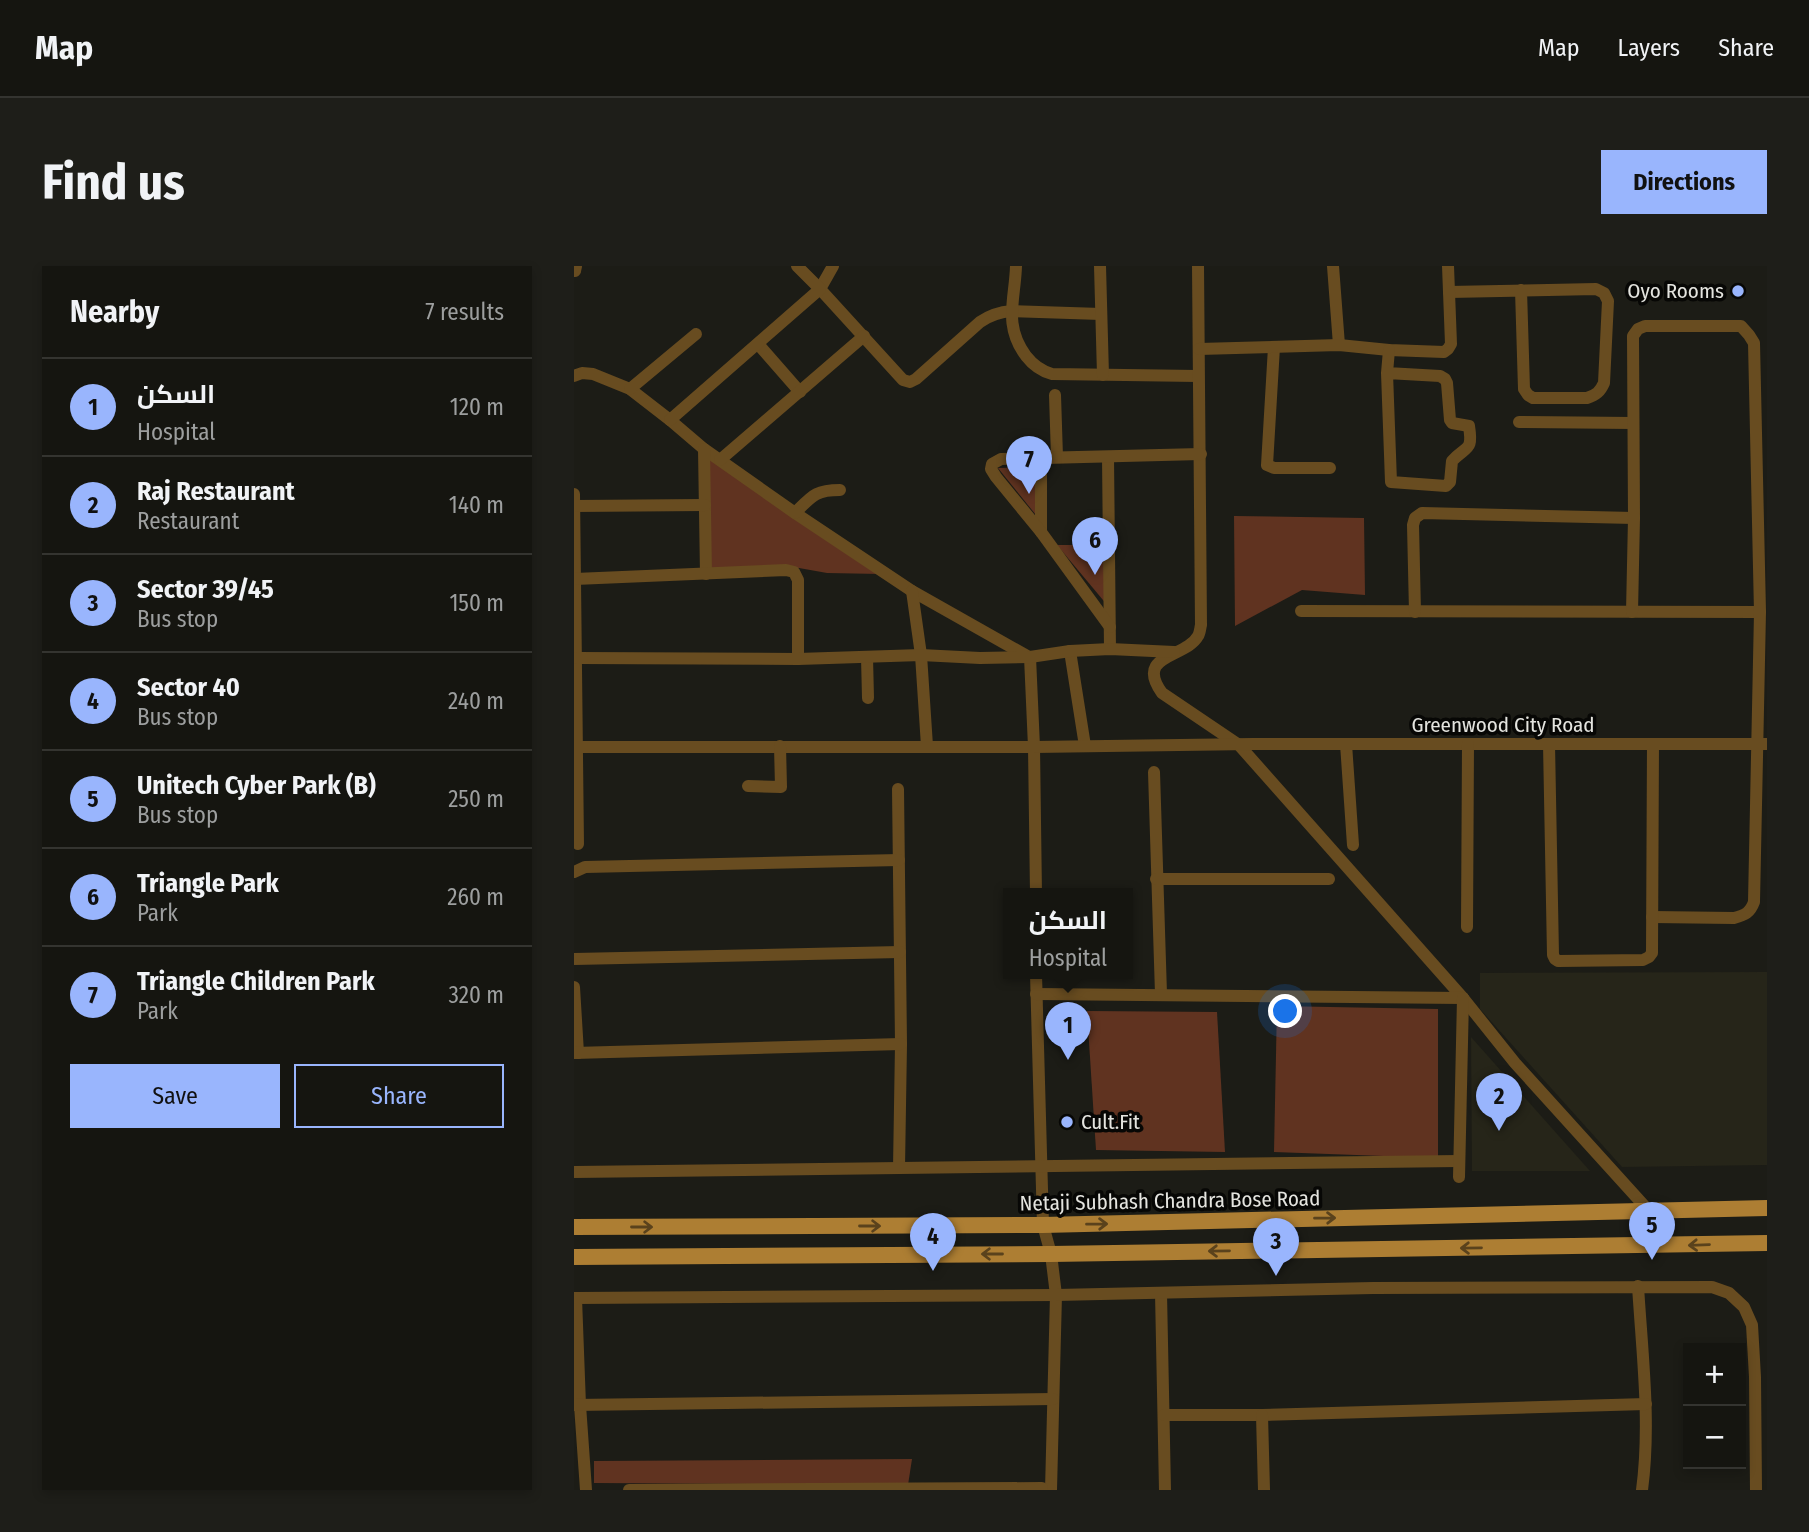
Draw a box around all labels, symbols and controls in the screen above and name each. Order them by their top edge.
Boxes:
text: Map [35,28,93,68]
text: Map [1538,34,1580,62]
text: Layers [1618,34,1680,62]
text: Share [1718,34,1774,62]
button: Directions [1601,150,1767,214]
text: Find us [42,153,185,212]
place label: Oyo Rooms [1627,278,1724,304]
marker: Oyo Rooms [1730,283,1746,299]
text: Nearby [70,294,159,330]
text: 7 results [425,298,504,326]
text: السكن [137,379,215,410]
text: 1 [88,393,98,421]
text: 120 m [450,393,504,421]
text: Hospital [137,418,215,446]
pin: 7 [1006,436,1052,494]
text: Raj Restaurant [137,476,295,507]
text: 2 [88,491,98,519]
text: 140 m [449,491,504,519]
text: Restaurant [137,507,239,535]
pin: 6 [1072,517,1118,575]
text: Sector 39/45 [137,574,274,605]
text: 3 [88,589,98,617]
text: 150 m [449,589,504,617]
text: Bus stop [137,605,218,633]
text: Sector 40 [137,672,240,703]
text: 4 [87,687,99,715]
text: 240 m [448,687,504,715]
text: Bus stop [137,703,218,731]
street label: Greenwood City Road [1411,712,1595,738]
text: Unitech Cyber Park (B) [137,770,376,801]
text: 5 [87,785,99,813]
text: 250 m [448,785,504,813]
text: Bus stop [137,801,218,829]
text: Triangle Park [137,868,279,899]
text: 6 [87,883,99,911]
text: 260 m [447,883,504,911]
popup [1003,888,1133,979]
text: Park [137,899,178,927]
text: السكن [1029,905,1107,936]
text: Hospital [1029,944,1107,972]
text: Triangle Children Park [137,966,375,997]
text: 7 [88,981,98,1009]
text: 320 m [449,981,504,1009]
your location [1268,994,1302,1028]
text: Park [137,997,178,1025]
pin: 1 [1045,1002,1091,1060]
button: Save [70,1064,280,1128]
button: Share [294,1064,504,1128]
pin: 2 [1476,1073,1522,1131]
place label: Cult.Fit [1081,1109,1140,1135]
marker: Cult.Fit [1059,1114,1075,1130]
street label: Netaji Subhash Chandra Bose Road [1020,1185,1320,1217]
pin: 5 [1629,1202,1675,1260]
one-way arrow [1313,1212,1336,1225]
pin: 4 [910,1213,956,1271]
one-way arrow [1085,1217,1108,1230]
pin: 3 [1253,1218,1299,1276]
one-way arrow [858,1219,881,1233]
one-way arrow [630,1220,653,1234]
one-way arrow [1688,1239,1711,1252]
one-way arrow [1460,1242,1483,1255]
one-way arrow [1208,1245,1231,1258]
one-way arrow [981,1247,1004,1261]
map controls [1683,1343,1746,1469]
button: + [1683,1343,1746,1406]
button: − [1683,1406,1746,1469]

